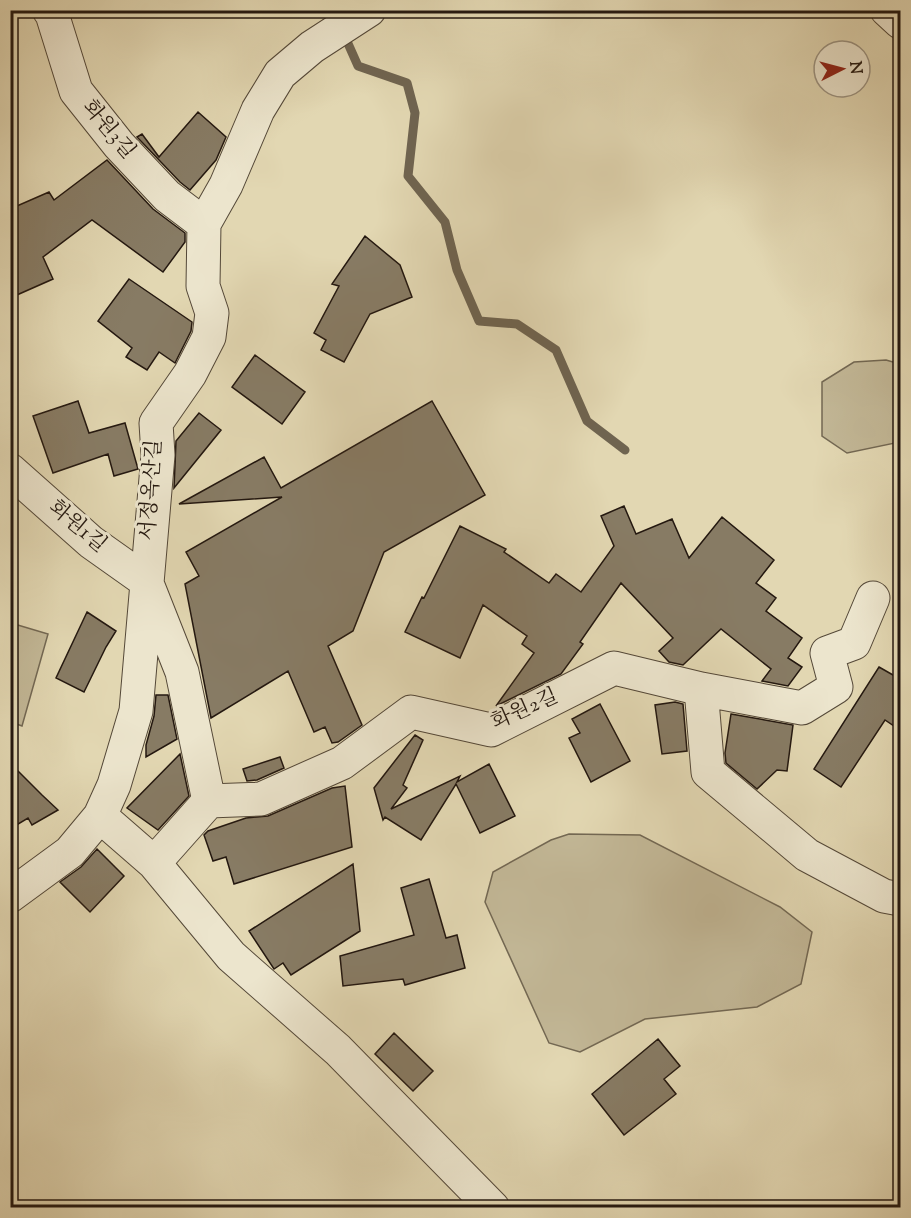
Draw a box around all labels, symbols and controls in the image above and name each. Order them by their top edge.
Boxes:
north arrow [812,39,872,99]
text: N [842,60,867,75]
street label: 화원3길 [74,94,142,166]
street label: 서정옥산길 [133,438,171,542]
street label: 화원1길 [41,494,113,560]
street label: 화원2길 [487,682,563,738]

